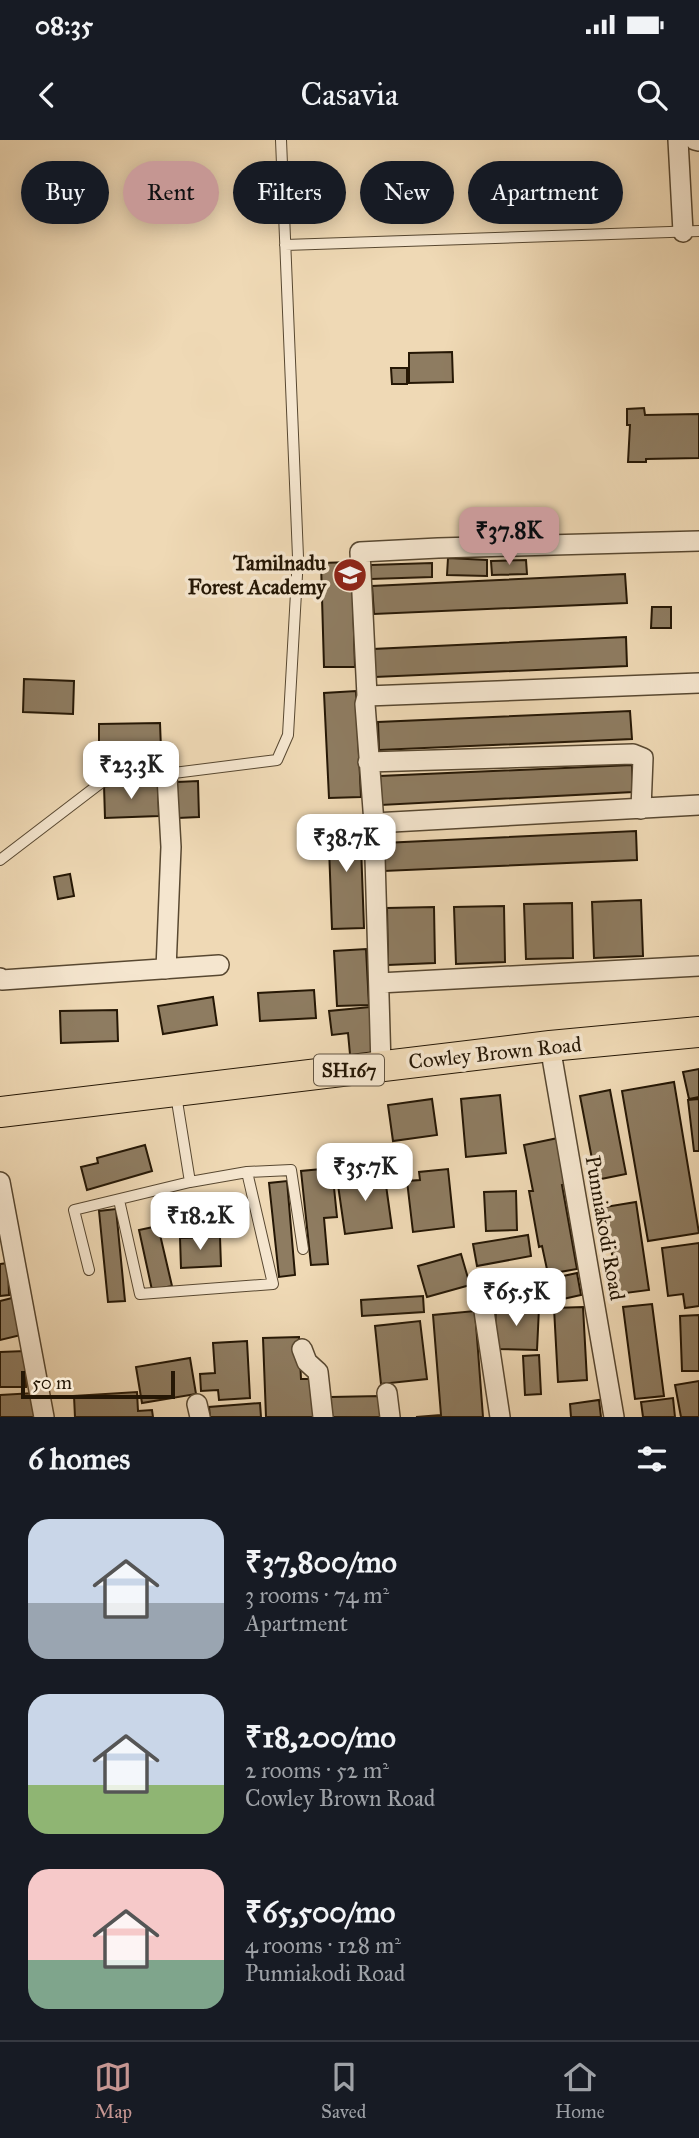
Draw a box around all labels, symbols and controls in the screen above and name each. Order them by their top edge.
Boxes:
text: 08:35 [35,9,93,41]
text: Casavia [300,75,399,114]
icon: back [28,76,66,114]
icon: search [633,76,671,114]
chip: Buy [21,161,109,224]
chip: Rent [123,161,219,224]
chip: Filters [233,161,346,224]
chip: New [360,161,454,224]
chip: Apartment [468,161,623,224]
pin: ₹37.8K [452,508,566,567]
text: ₹37.8K [475,516,543,544]
place label: Tamilnadu Forest Academy [188,550,327,600]
school or university icon: Tamilnadu Forest Academy [331,556,369,594]
pin: ₹23.3K [74,742,188,801]
text: ₹23.3K [99,750,163,778]
pin: ₹38.7K [289,814,403,874]
text: ₹38.7K [313,823,379,851]
street label: Cowley Brown Road [407,1031,583,1075]
road number: SH167 [314,1054,384,1086]
pin: ₹35.7K [308,1144,422,1203]
text: ₹35.7K [333,1152,397,1180]
street label: Punniakodi Road [579,1154,631,1303]
pin: ₹18.2K [143,1192,257,1252]
text: ₹18.2K [167,1201,233,1229]
pin: ₹65.5K [459,1268,573,1328]
text: ₹65.5K [483,1277,549,1305]
scale bar [21,1368,175,1400]
text: 50 m [32,1371,72,1394]
icon: filters [633,1440,671,1478]
text: 6 homes [28,1441,130,1477]
text: ₹37,800/mo [245,1544,397,1580]
icon: home [84,1547,168,1631]
text: 3 rooms · 74 m² [245,1581,389,1609]
text: Apartment [245,1609,348,1637]
text: ₹18,200/mo [245,1719,396,1755]
icon: home [84,1722,168,1806]
text: 2 rooms · 52 m² [245,1756,389,1784]
text: Cowley Brown Road [245,1784,435,1812]
text: ₹65,500/mo [245,1894,395,1930]
icon: home [84,1897,168,1981]
text: 4 rooms · 128 m² [245,1931,401,1959]
text: Punniakodi Road [245,1959,405,1987]
tab: Map [94,2058,132,2123]
tab: Saved [321,2058,366,2123]
tab: Home [555,2058,605,2123]

